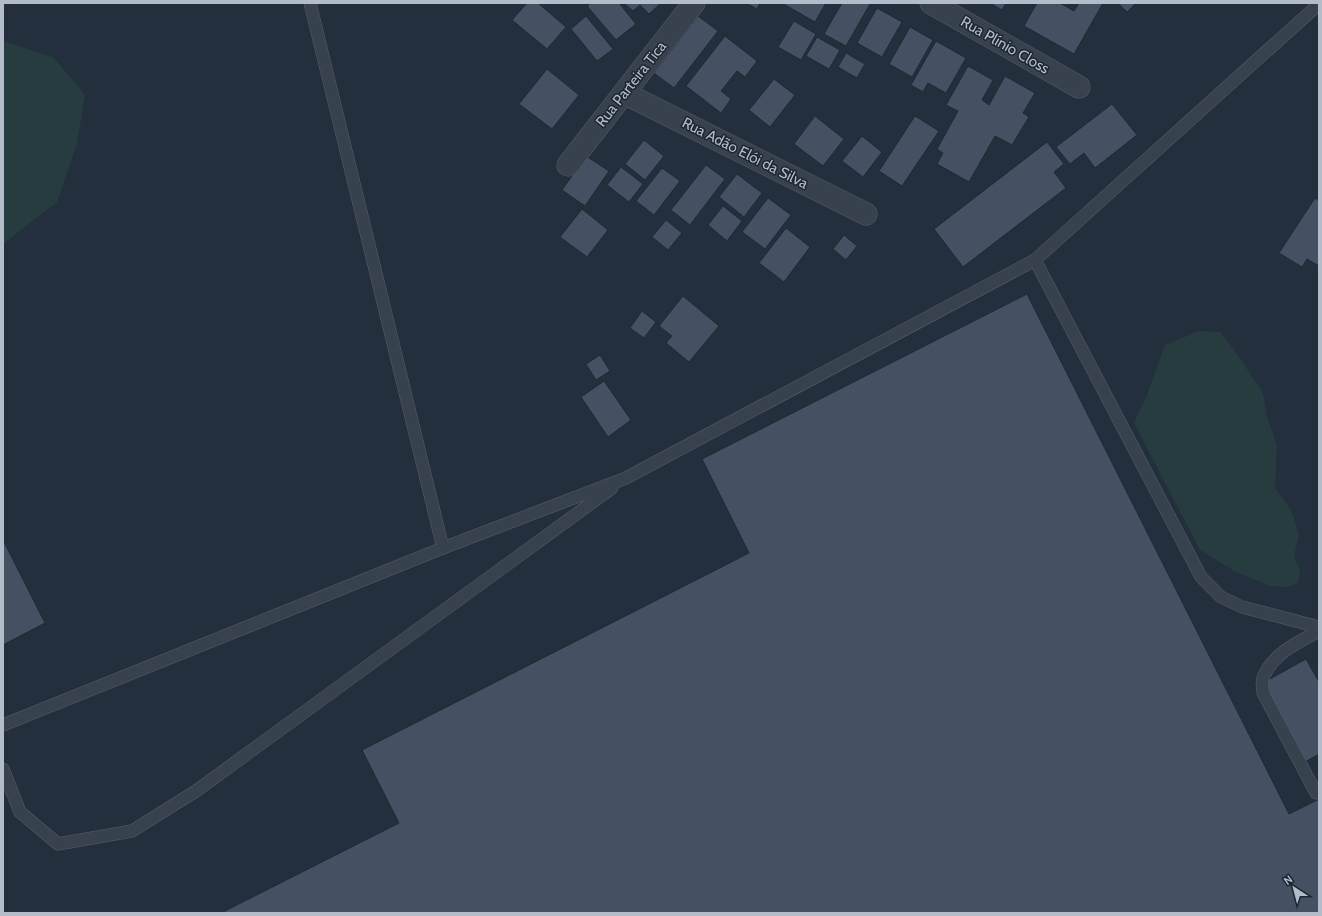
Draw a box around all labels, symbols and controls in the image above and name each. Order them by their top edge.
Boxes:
street label: Rua Plínio Closs [958,12,1052,78]
street label: Rua Parteira Tica [592,37,671,130]
street label: Rua Adão Elói da Silva [679,113,812,193]
north arrow [1274,868,1314,908]
text: N [1281,872,1295,888]

